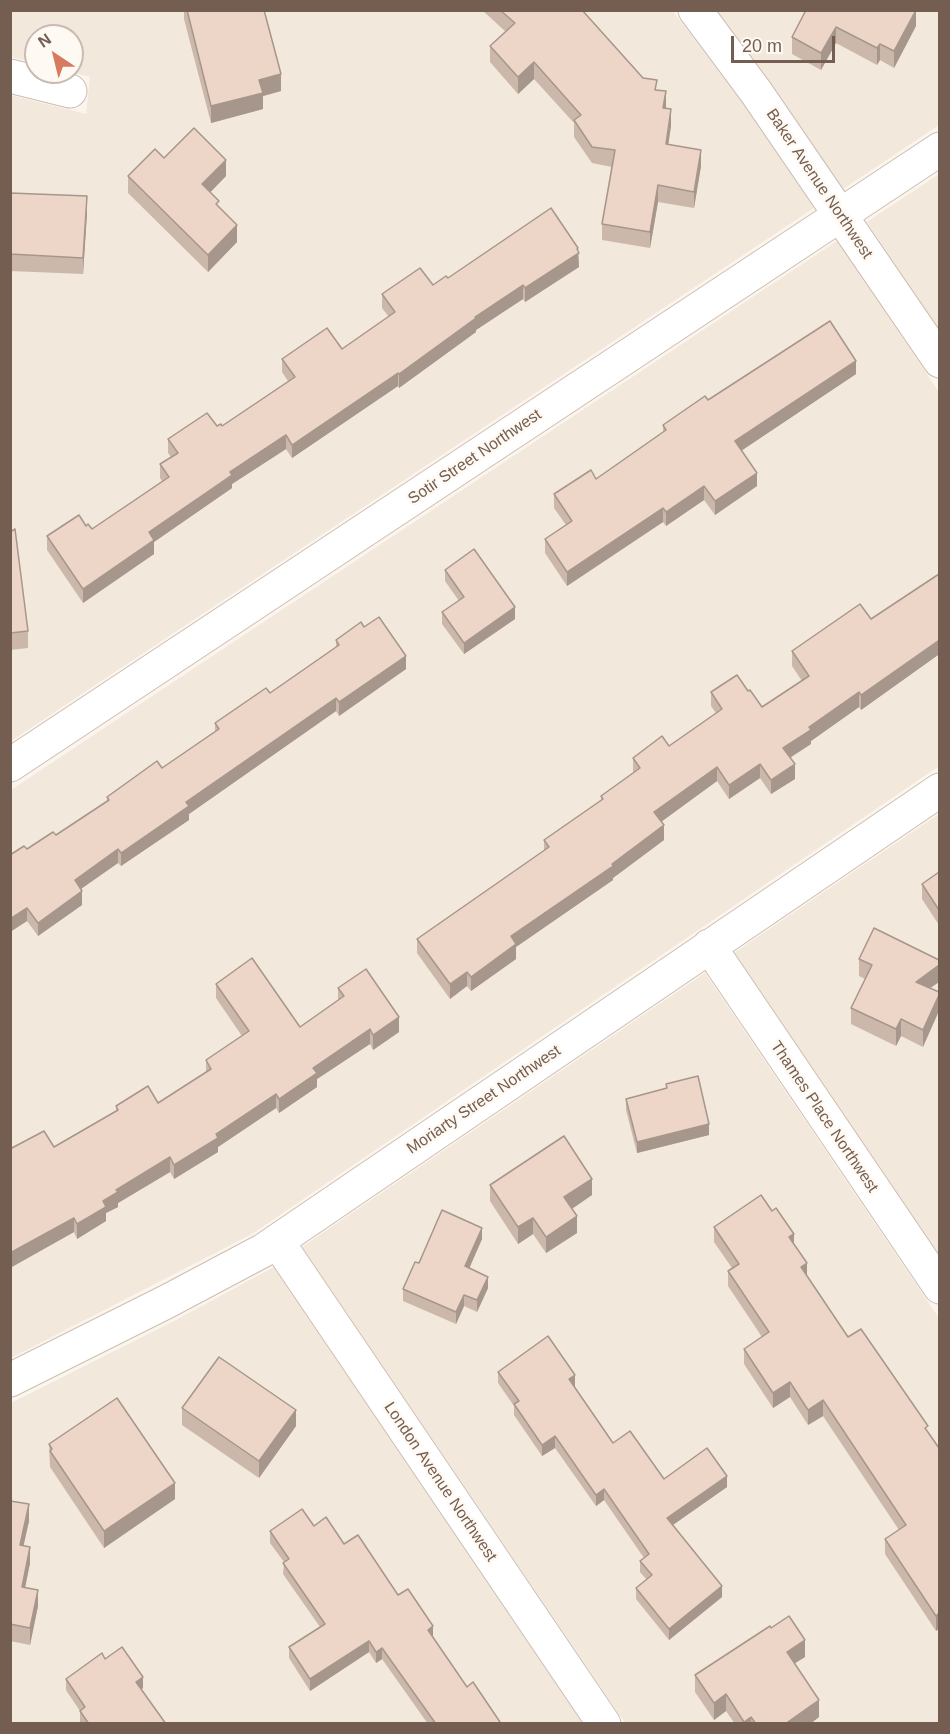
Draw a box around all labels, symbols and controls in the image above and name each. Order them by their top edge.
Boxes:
north arrow [24,24,84,84]
scale bar [734,24,838,62]
text: N [35,30,54,51]
text: 20 m [742,36,782,56]
street label: Baker Avenue Northwest [762,105,876,263]
street label: Sotir Street Northwest [405,405,545,509]
street label: Thames Place Northwest [766,1038,882,1196]
street label: Moriarty Street Northwest [403,1041,565,1159]
street label: London Avenue Northwest [379,1399,501,1565]

